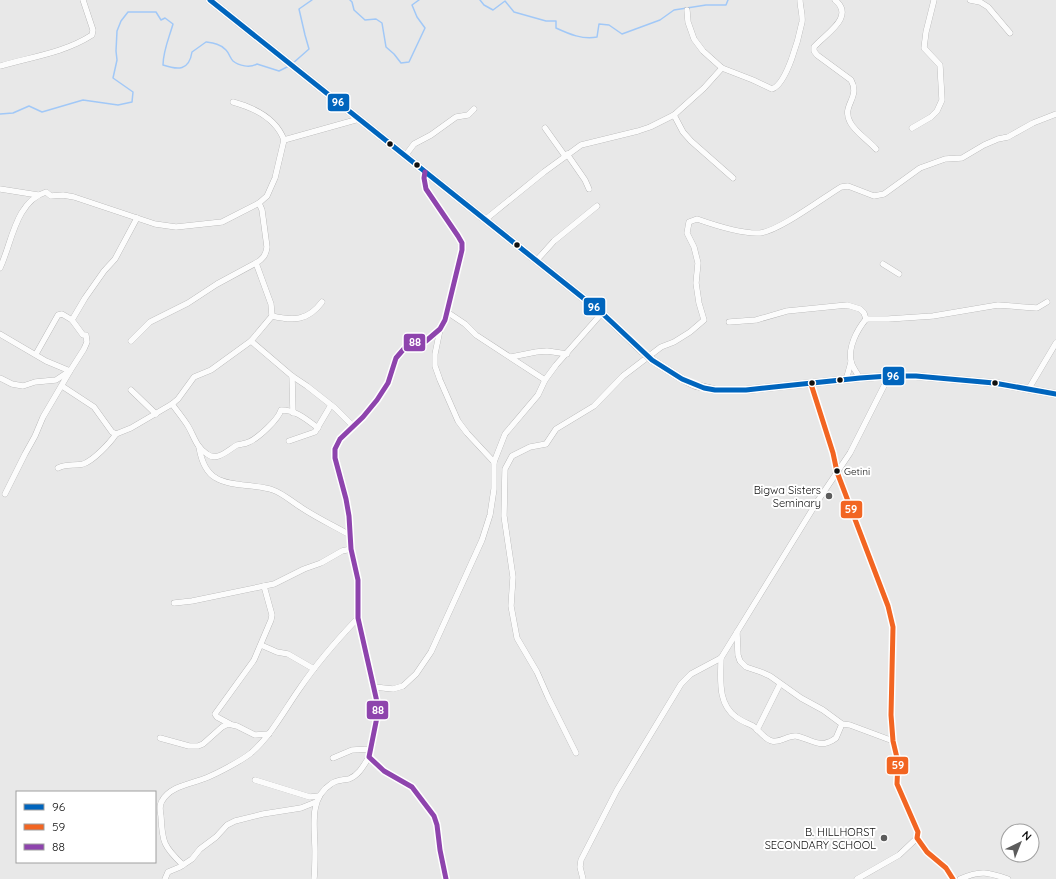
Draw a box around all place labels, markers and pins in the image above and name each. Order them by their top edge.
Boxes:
unlabelled marker [385,139,395,149]
unlabelled marker [412,160,422,170]
unlabelled marker [512,240,522,250]
unlabelled marker [835,375,845,385]
unlabelled marker [807,378,817,388]
unlabelled marker [990,378,1000,388]
place label: Getini [844,465,870,478]
marker: Getini [832,466,842,476]
place label: Bigwa Sisters Seminary [754,483,821,510]
marker: Bigwa Sisters Seminary [824,491,834,501]
place label: B. HILLHORST SECONDARY SCHOOL [765,825,876,852]
marker: B. HILLHORST SECONDARY SCHOOL [879,833,889,843]

